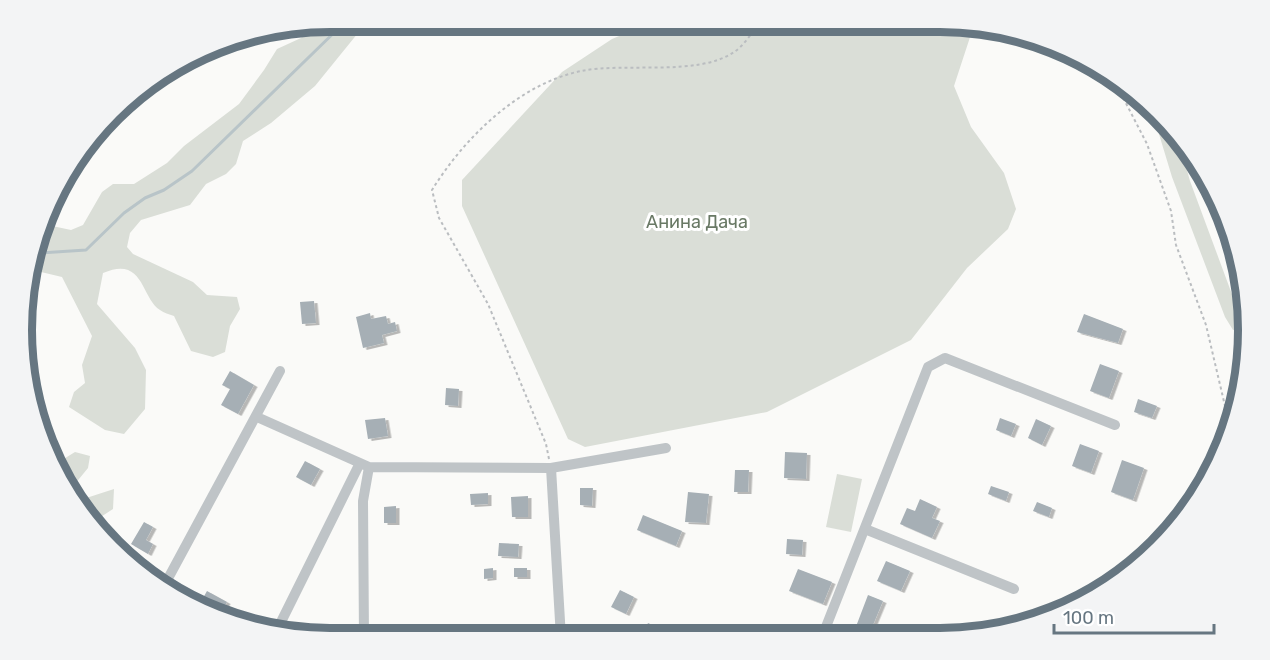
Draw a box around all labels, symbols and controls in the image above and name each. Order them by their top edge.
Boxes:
park label: Анина Дача [646,211,748,233]
scale bar [1054,597,1214,635]
text: 100 m [1063,607,1114,629]

